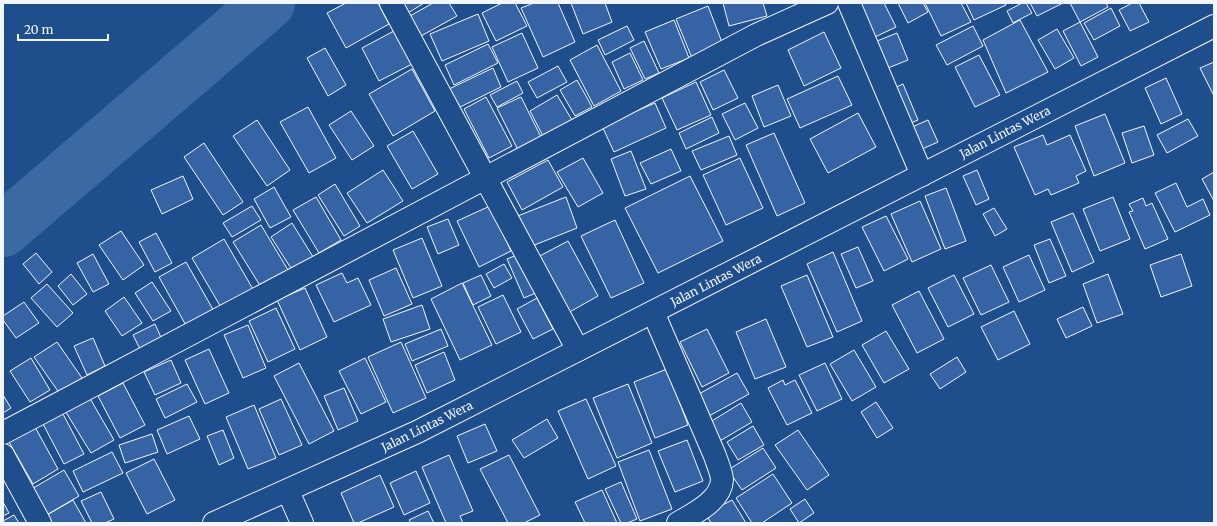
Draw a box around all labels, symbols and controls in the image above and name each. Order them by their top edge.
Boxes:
scale bar [18,16,108,42]
text: 20 m [24,22,53,37]
street label: Jalan Lintas Wera [956,102,1053,162]
street label: Jalan Lintas Wera [667,250,764,310]
street label: Jalan Lintas Wera [378,397,476,455]

